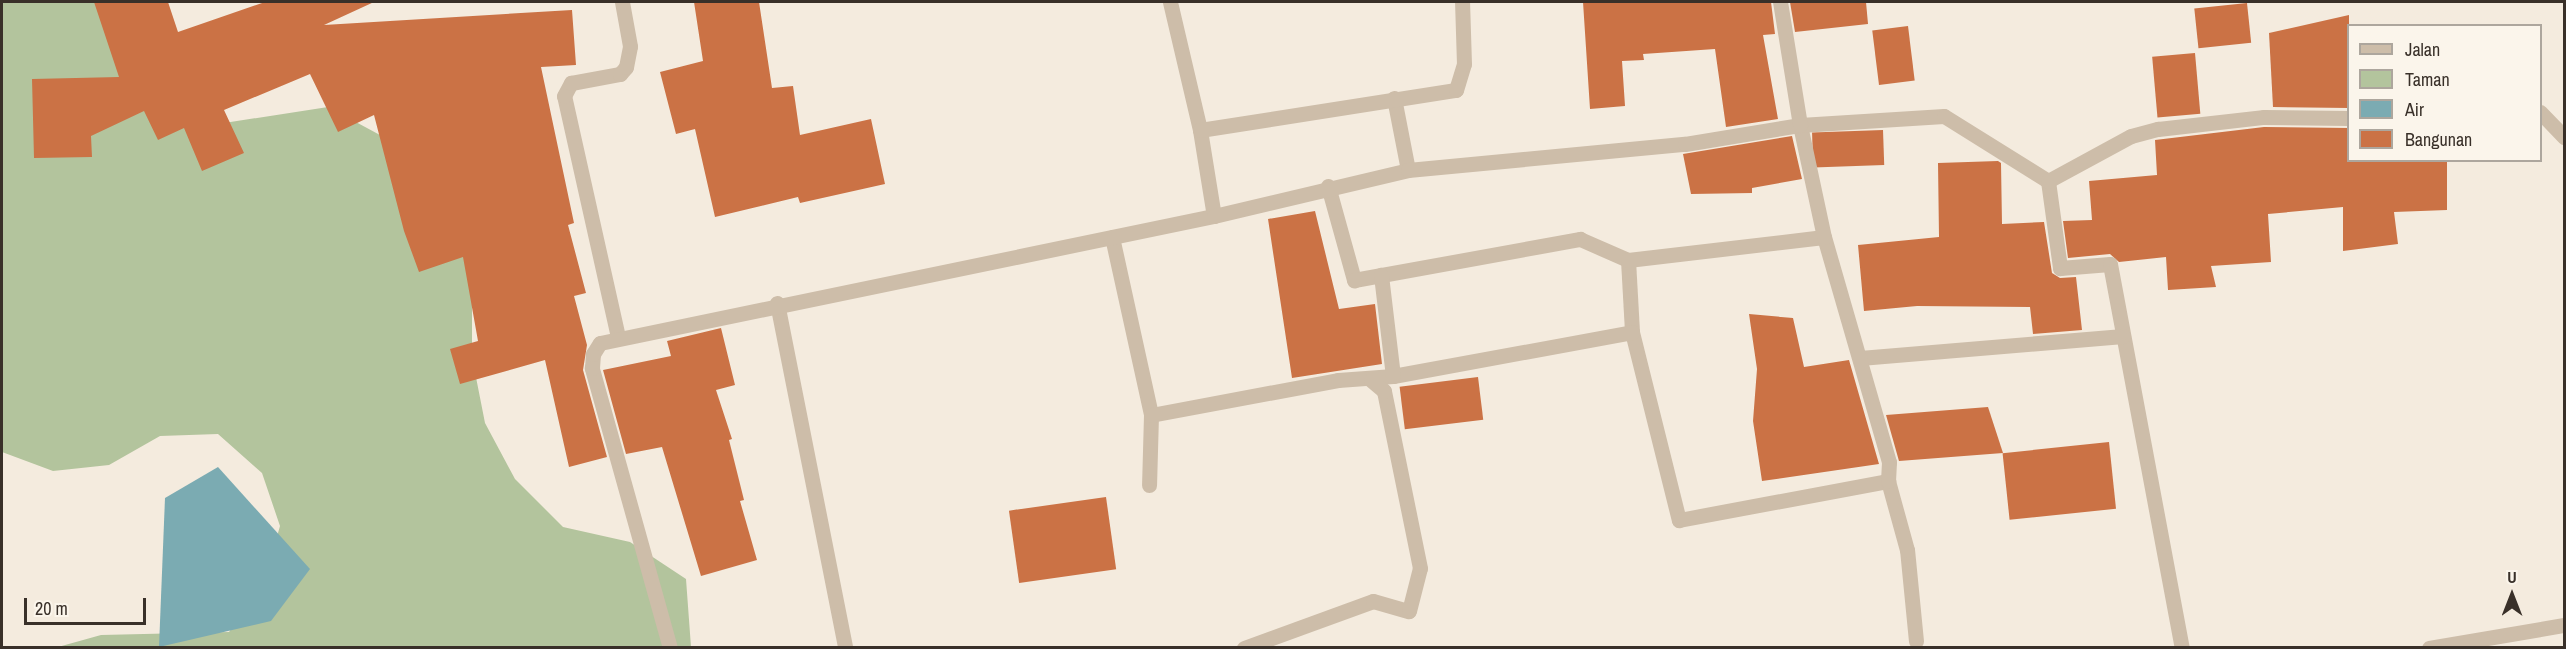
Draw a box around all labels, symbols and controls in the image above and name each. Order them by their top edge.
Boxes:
legend [2347,24,2542,162]
text: Jalan [2405,37,2440,62]
text: Taman [2405,67,2450,92]
text: Air [2405,97,2424,122]
text: Bangunan [2405,127,2472,152]
north arrow [2482,565,2542,625]
text: U [2507,566,2517,588]
scale bar [27,586,148,624]
text: 20 m [35,596,68,621]

